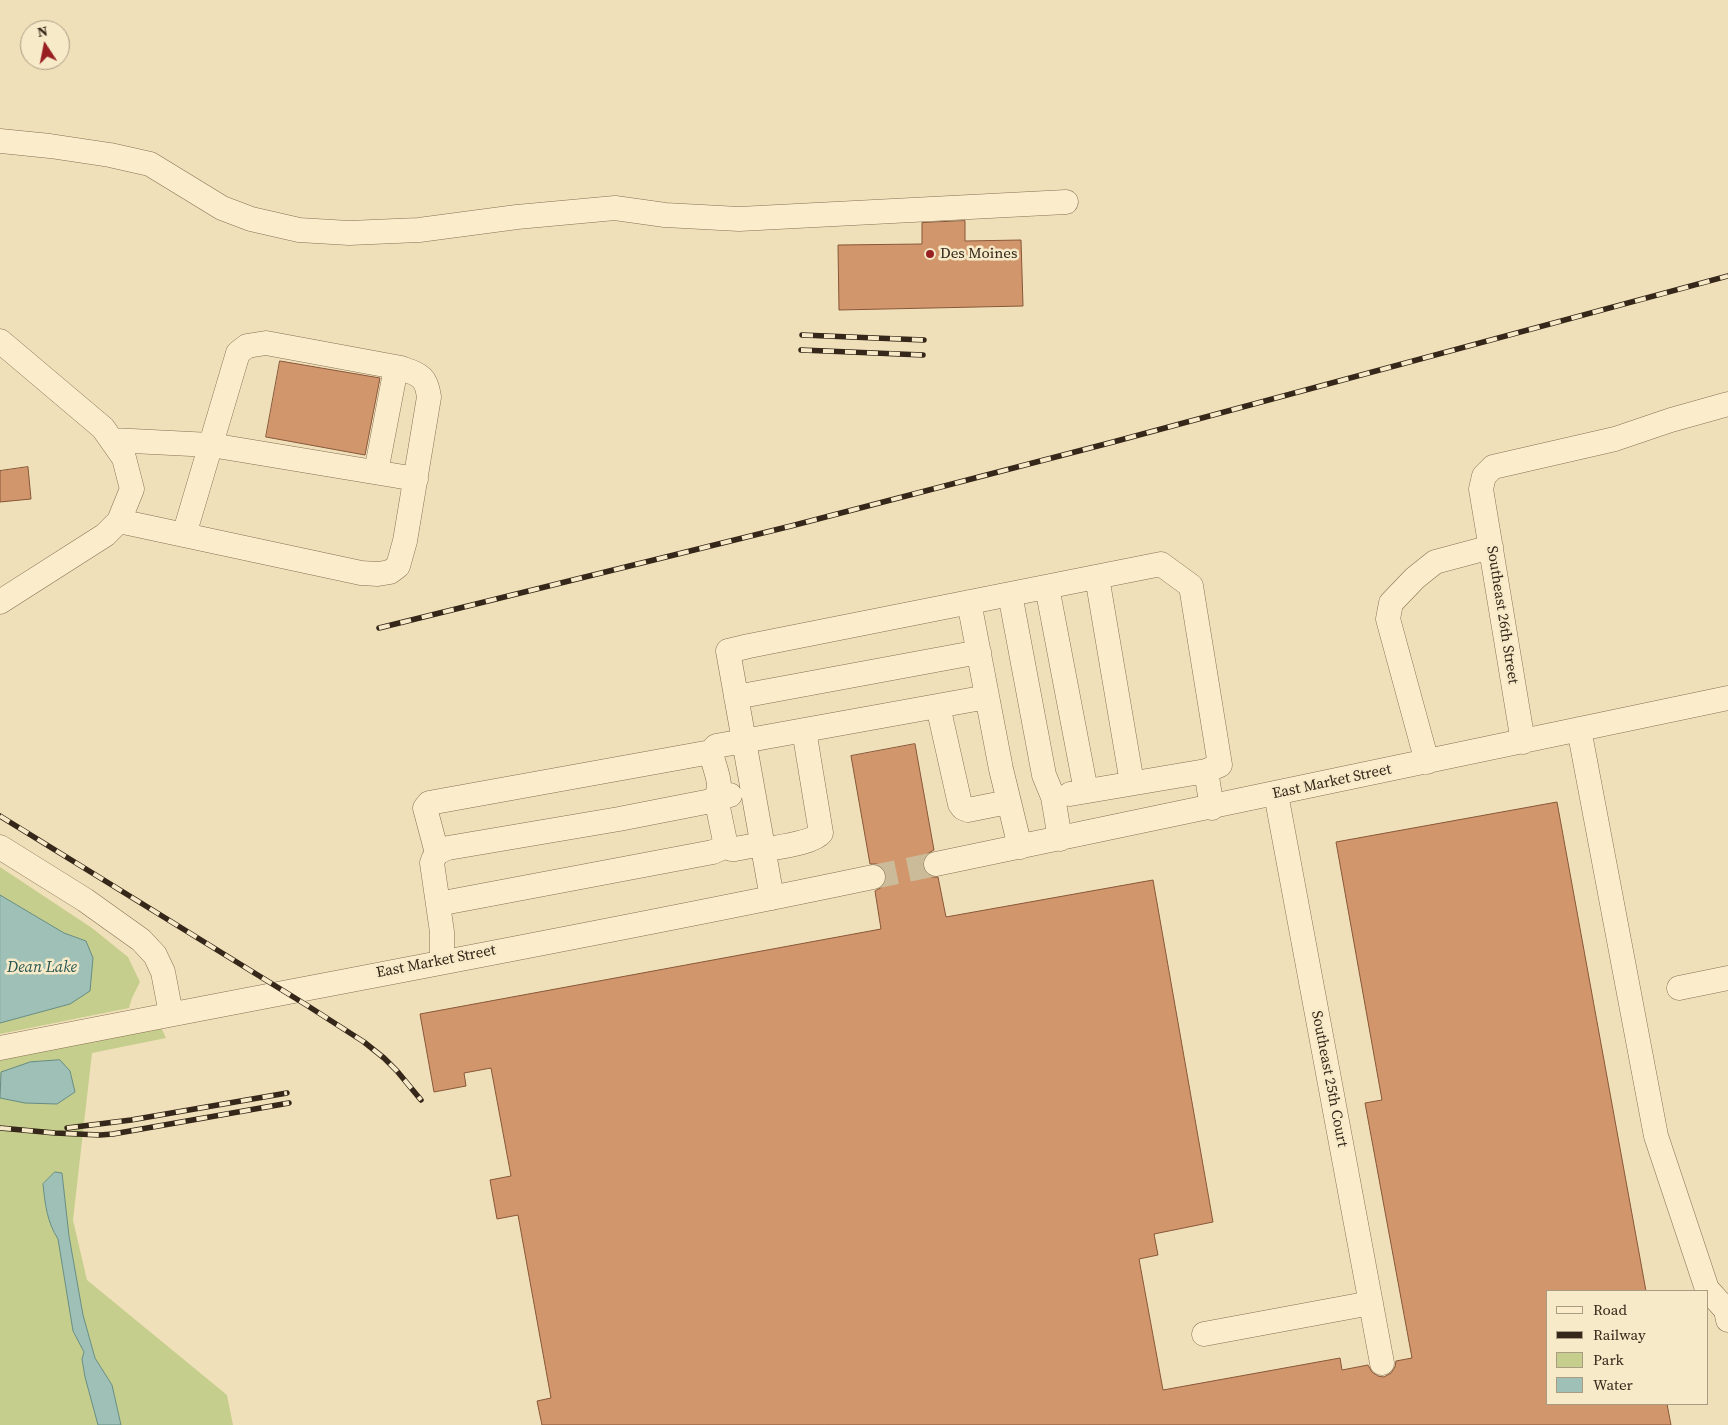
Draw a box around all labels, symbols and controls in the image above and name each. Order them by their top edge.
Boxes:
north arrow [20,20,70,70]
text: N [35,20,49,42]
place label: Des Moines [940,245,1017,263]
marker: Des Moines [924,248,936,260]
street label: Southeast 26th Street [1482,545,1522,685]
street label: East Market Street [1271,761,1393,803]
street label: East Market Street [375,942,497,982]
water label: Dean Lake [7,958,77,978]
street label: Southeast 25th Court [1307,1009,1351,1149]
legend [1546,1290,1708,1405]
text: Road [1593,1299,1627,1320]
text: Railway [1593,1324,1646,1345]
text: Park [1593,1349,1624,1370]
text: Water [1593,1374,1633,1395]

